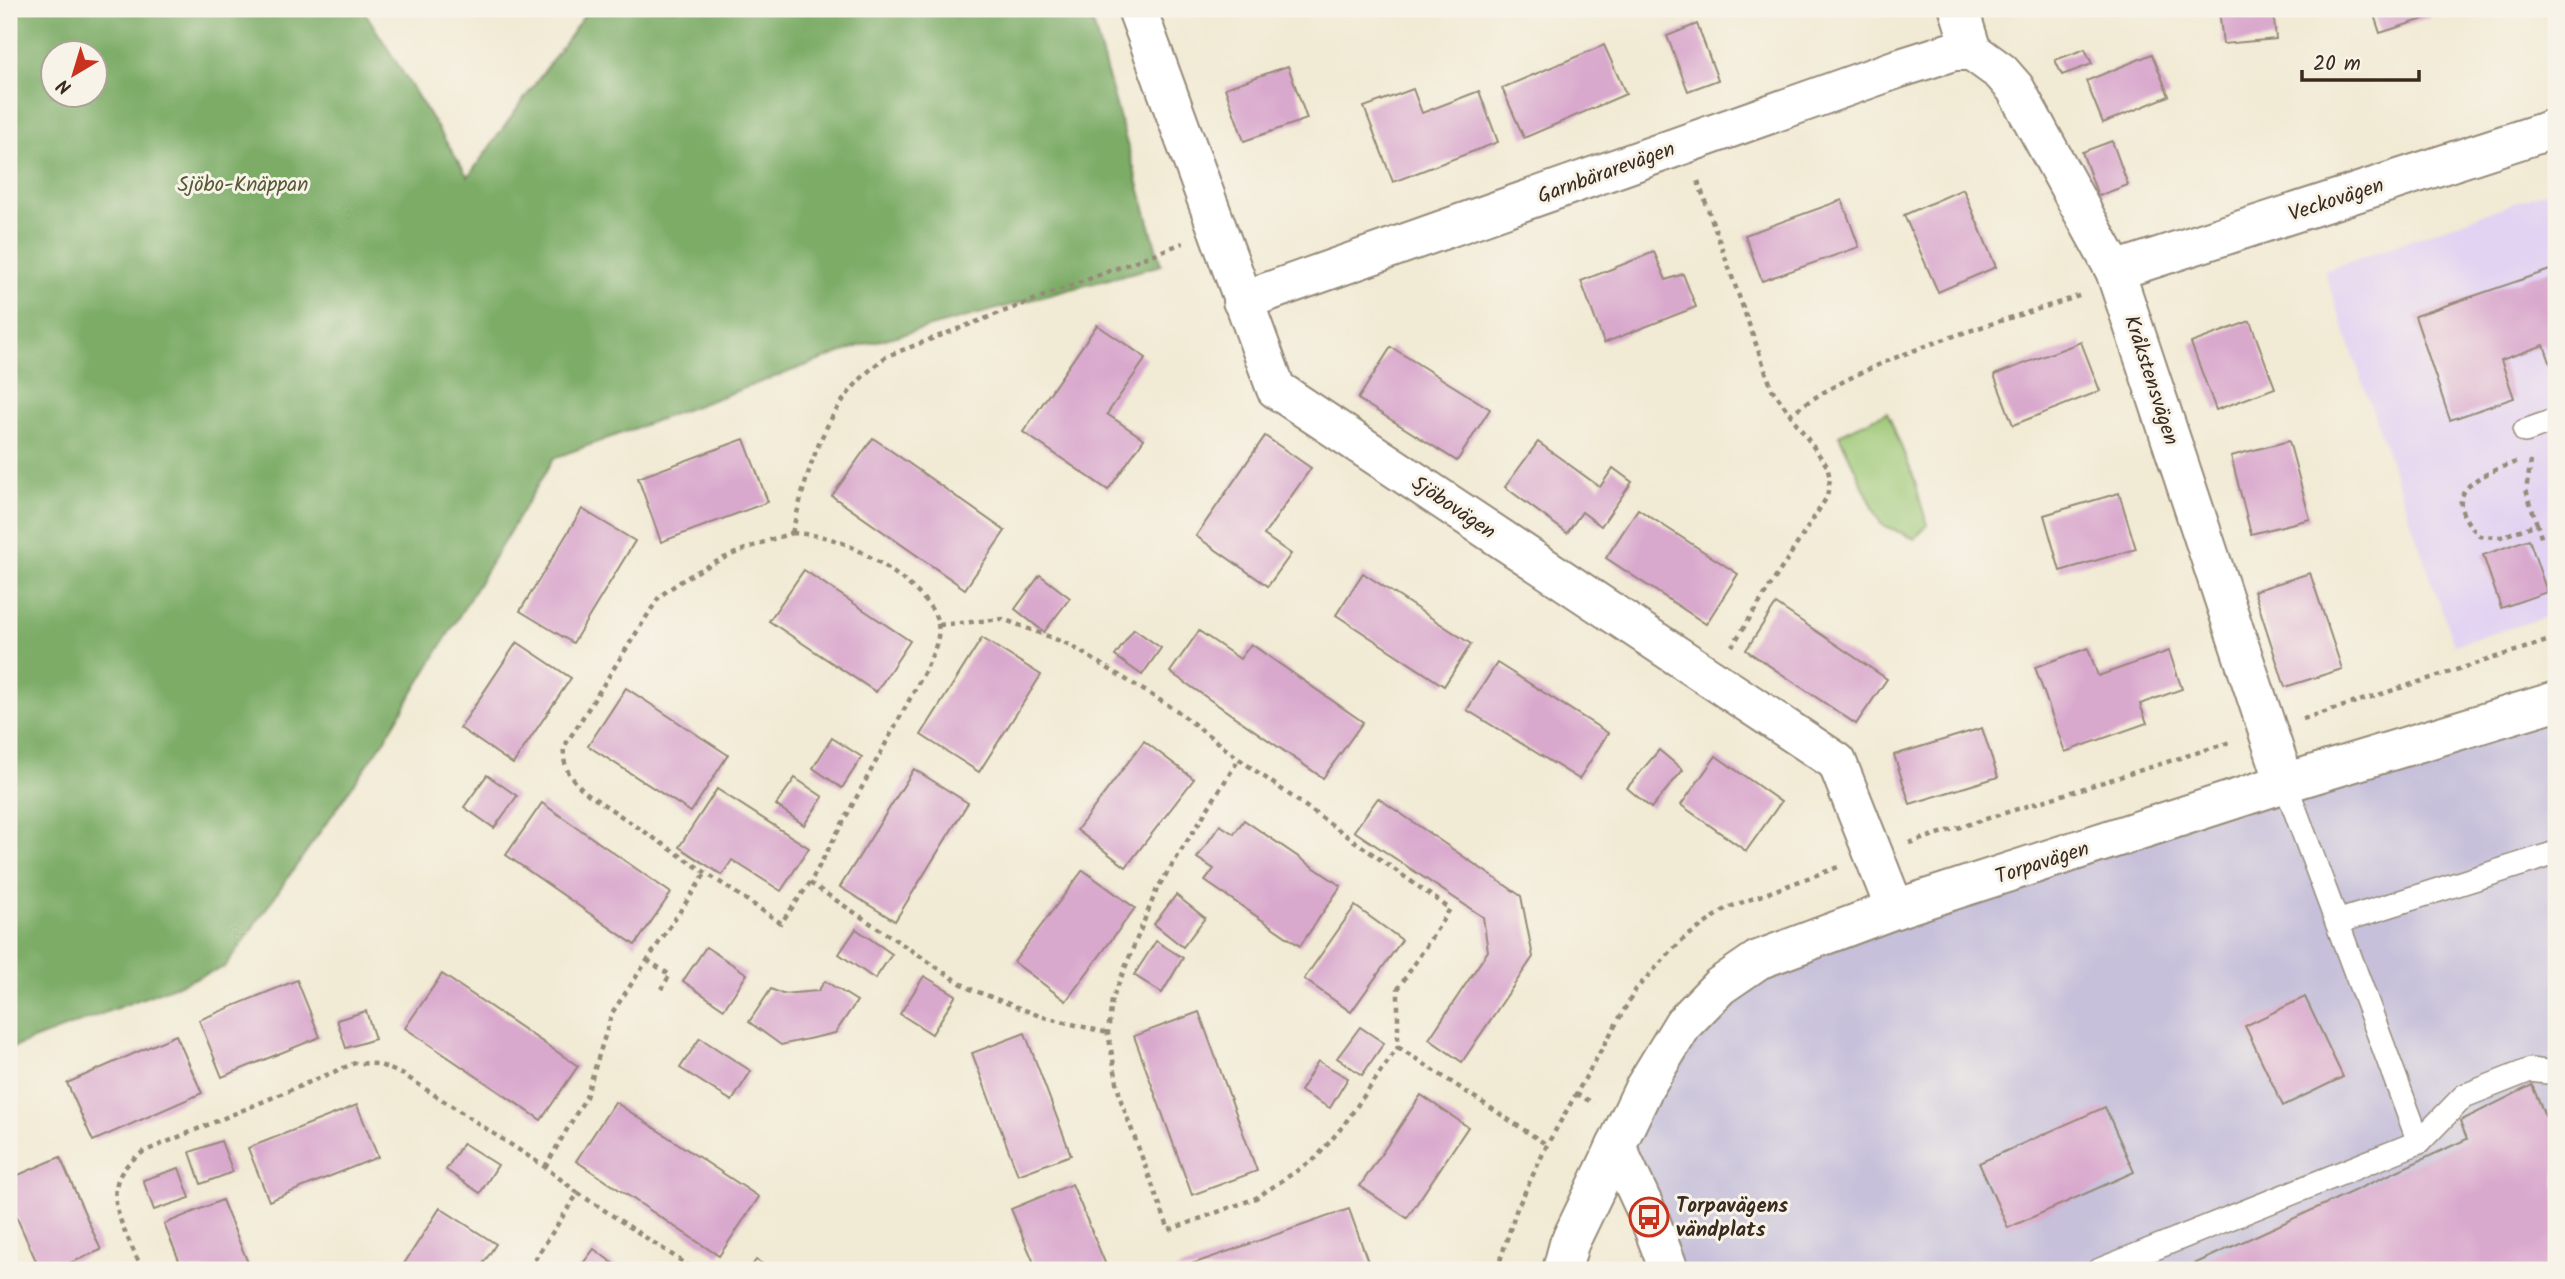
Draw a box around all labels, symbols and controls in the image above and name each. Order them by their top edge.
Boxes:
north arrow [38,38,108,108]
scale bar [2302,38,2420,82]
text: 20 m [2313,48,2361,81]
text: N [51,70,79,101]
street label: Garnbärarevägen [1533,133,1680,214]
park label: Sjöbo-Knäppan [178,169,308,202]
street label: Veckovägen [2284,169,2389,231]
street label: Kråkstensvägen [2114,311,2187,450]
street label: Sjöbovägen [1404,468,1502,549]
street label: Torpavägen [1991,833,2094,894]
place label: Torpavägens vändplats [1676,1190,1788,1247]
bus stop icon: Torpavägens vändplats [1628,1196,1670,1238]

